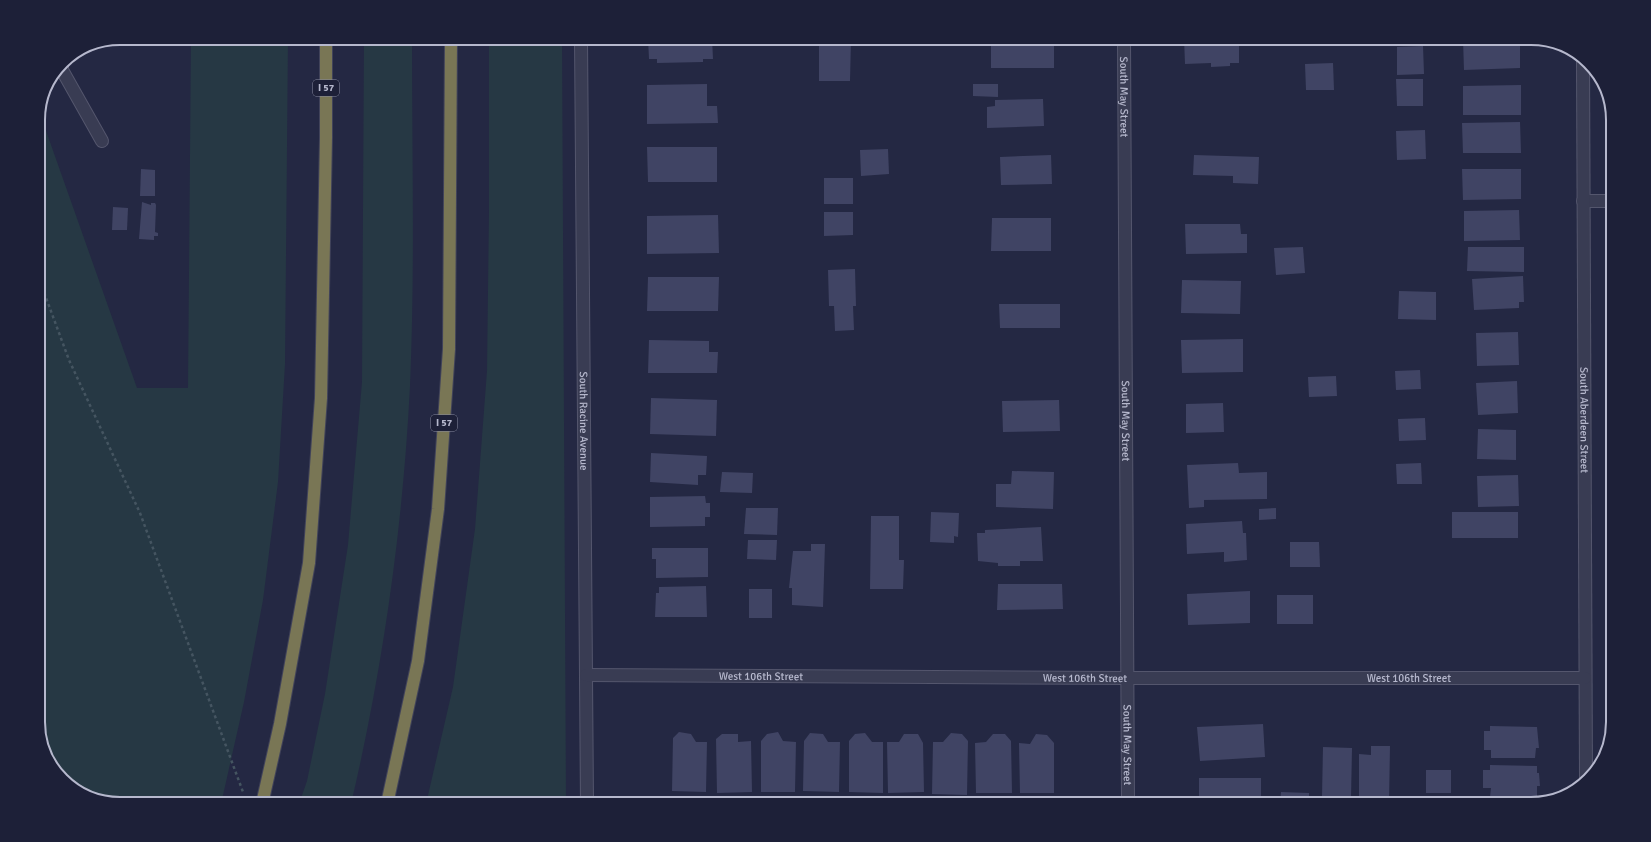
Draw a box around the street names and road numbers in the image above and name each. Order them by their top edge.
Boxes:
street label: South May Street [1118,57,1131,138]
road number: I 57 [313,80,339,96]
street label: South Aberdeen Street [1578,367,1591,473]
street label: South Racine Avenue [577,371,591,471]
street label: South May Street [1119,381,1133,462]
road number: I 57 [431,415,457,431]
street label: West 106th Street [719,669,803,683]
street label: West 106th Street [1043,671,1127,685]
street label: West 106th Street [1367,672,1451,685]
street label: South May Street [1121,705,1134,786]

